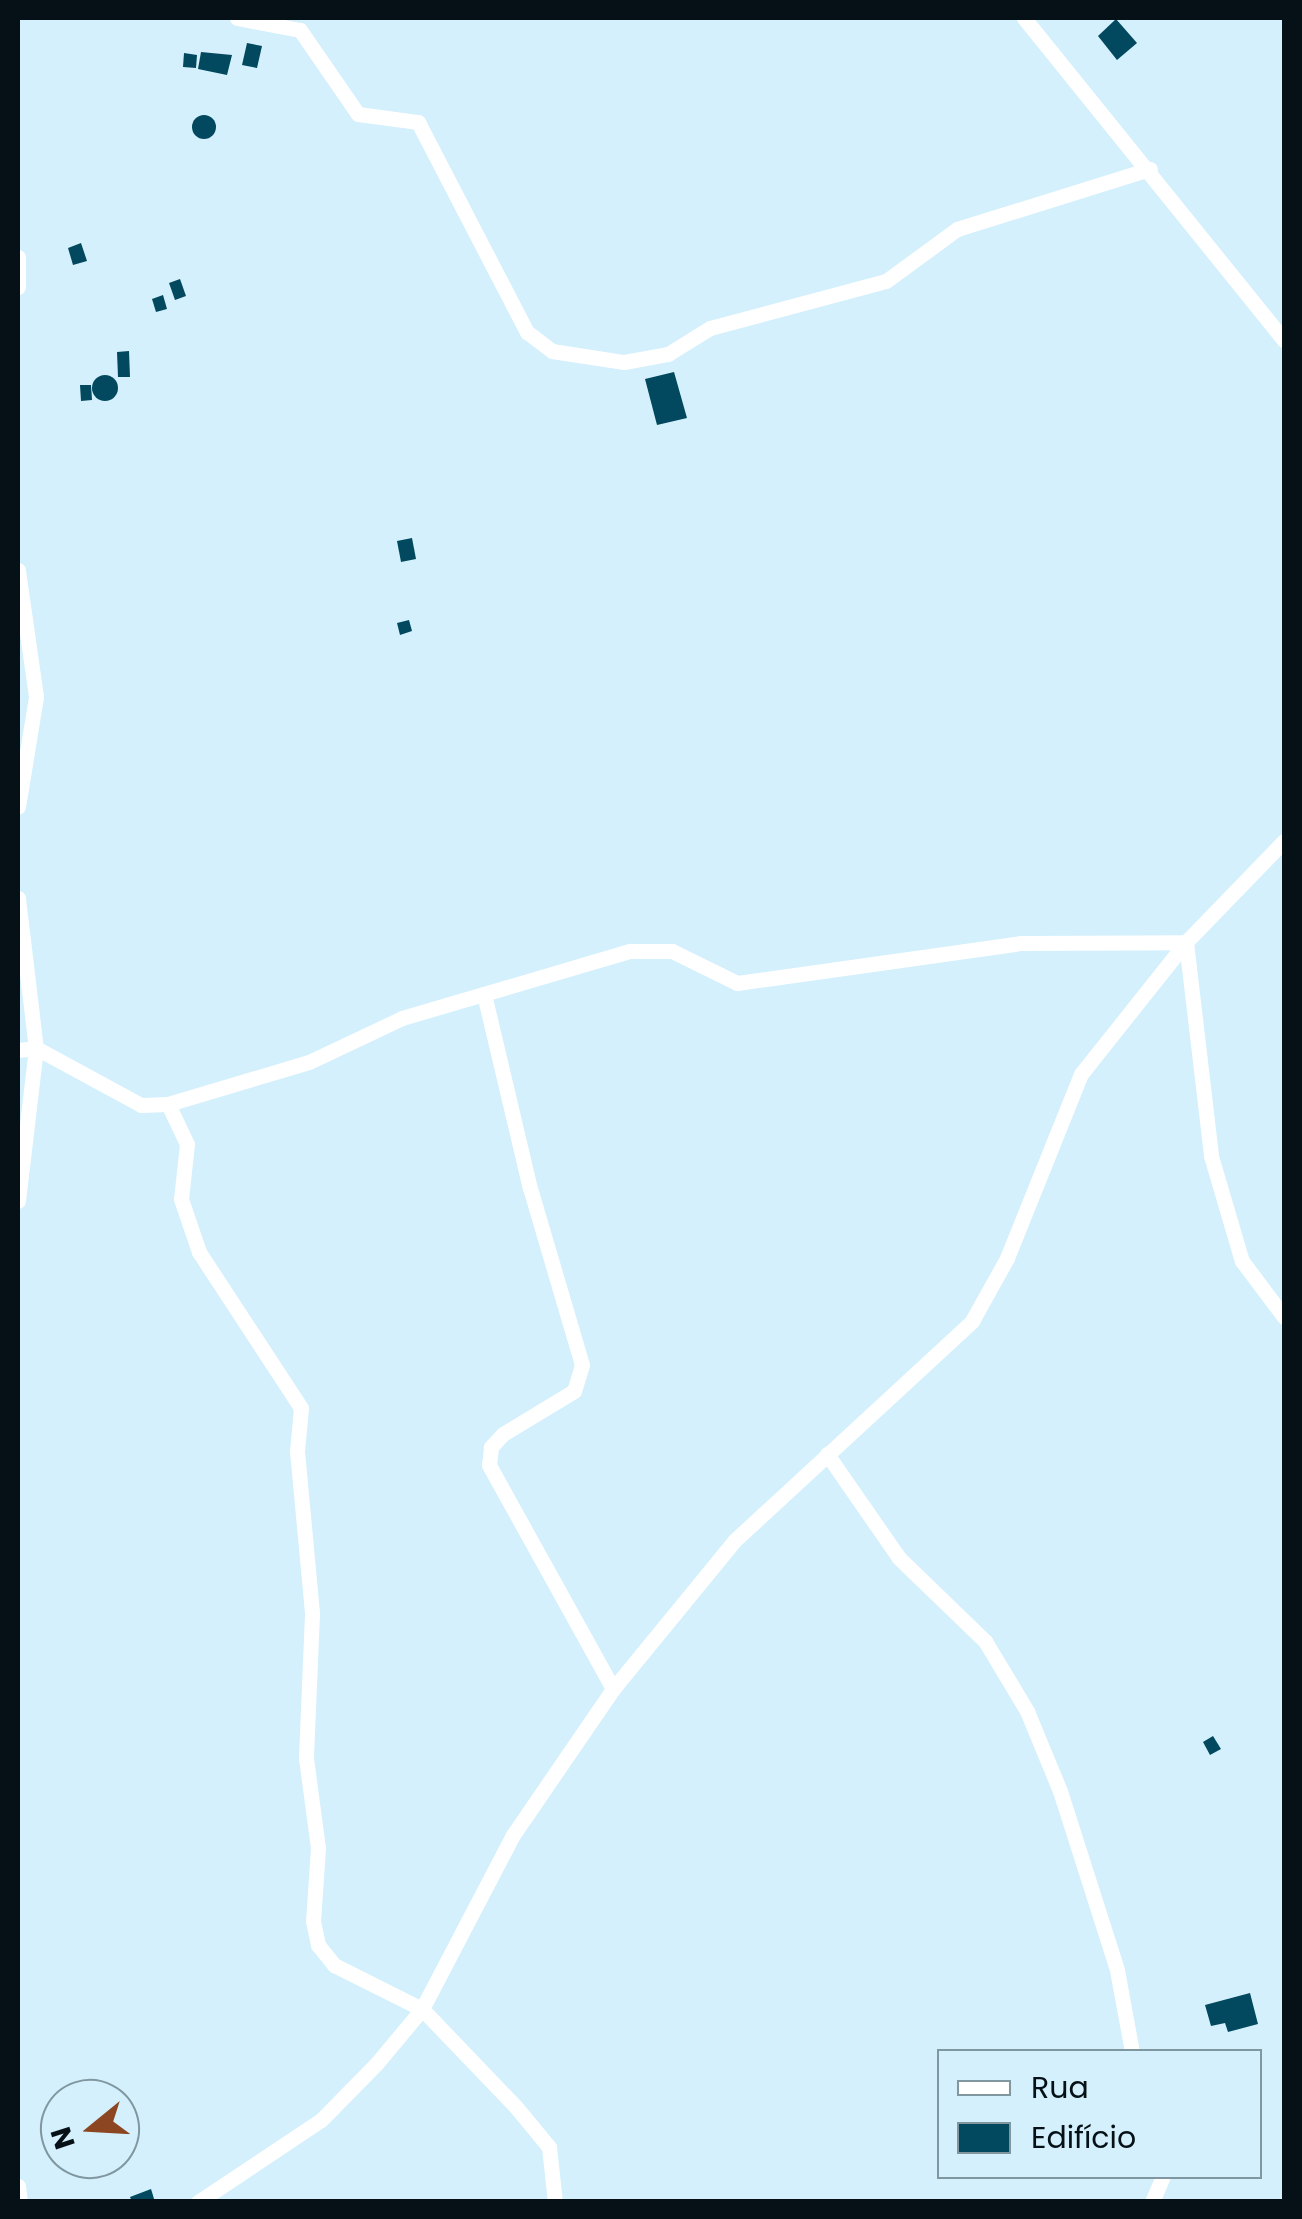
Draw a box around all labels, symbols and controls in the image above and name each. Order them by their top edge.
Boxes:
legend [937,2049,1262,2179]
text: Rua [1031,2066,1089,2109]
north arrow [40,2079,140,2179]
text: Edifício [1031,2116,1136,2159]
text: N [41,2122,85,2154]

